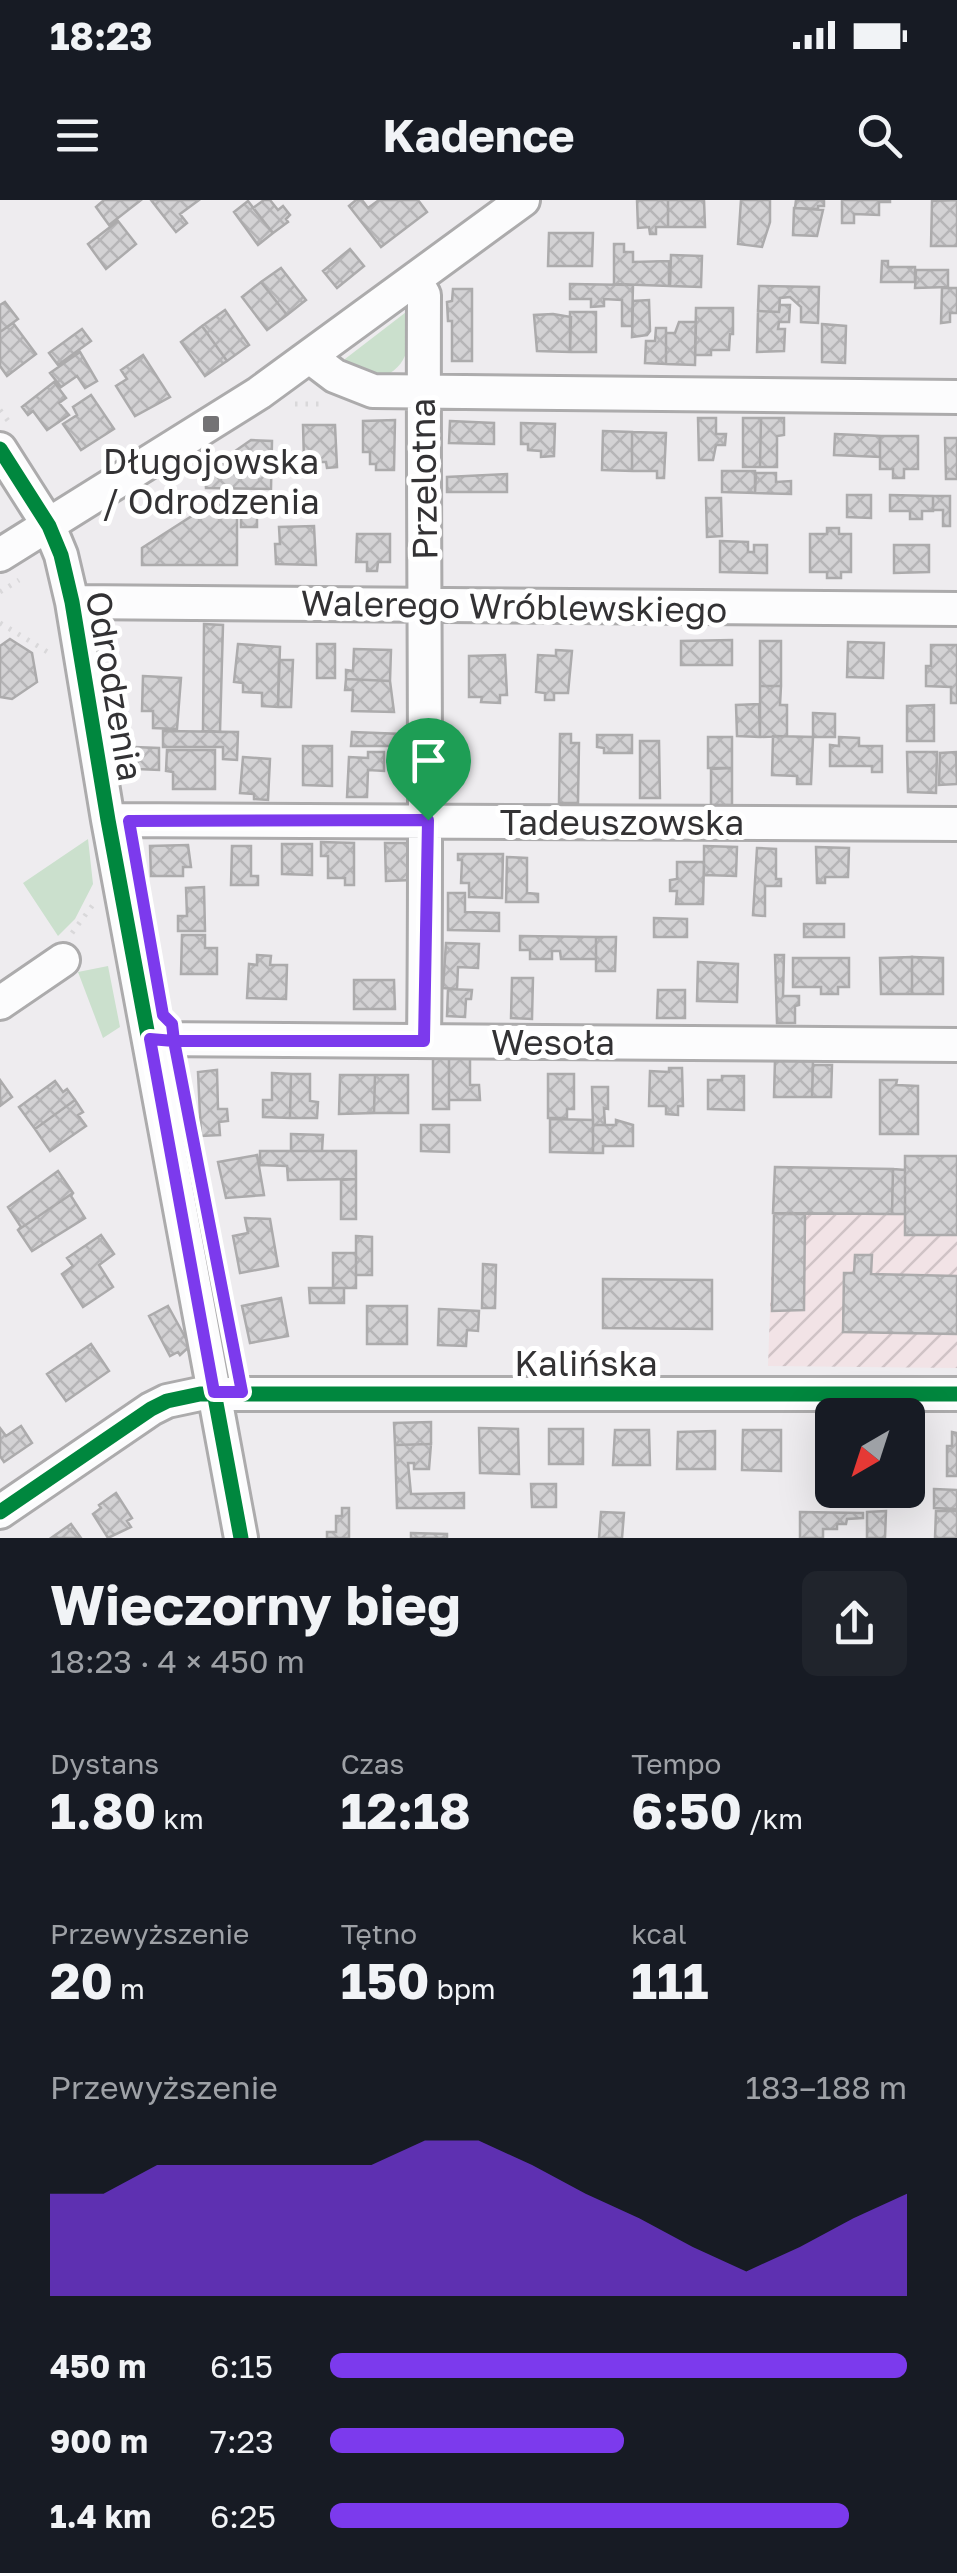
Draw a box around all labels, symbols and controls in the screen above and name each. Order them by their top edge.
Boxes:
text: 18:23 [50,13,152,58]
icon: menu [50,108,105,163]
text: Kadence [382,108,575,162]
icon: search [852,108,907,163]
street label: Przelotna [401,398,445,560]
marker: Długojowska / Odrodzenia [200,413,222,435]
place label: Długojowska / Odrodzenia [102,440,320,522]
street label: Walerego Wróblewskiego [300,581,728,631]
street label: Odrodzenia [78,588,152,784]
pin [386,718,471,821]
icon: arrive [401,733,456,788]
street label: Tadeuszowska [500,801,744,843]
street label: Wesoła [491,1021,615,1063]
street label: Kalińska [514,1342,658,1384]
north arrow [815,1398,925,1508]
map controls [815,1398,925,1508]
text: Wieczorny bieg [50,1571,461,1637]
button: share [802,1571,907,1676]
text: 18:23 · 4 × 450 m [50,1642,305,1680]
text: Dystans [50,1747,159,1780]
text: Czas [341,1747,404,1780]
text: Tempo [631,1747,721,1780]
text: 1.80 [50,1780,156,1840]
text: 12:18 [341,1780,471,1840]
text: 6:50 [631,1780,742,1840]
text: km [156,1802,204,1835]
text: /km [742,1802,803,1835]
text: Przewyższenie [50,1917,249,1950]
text: Tętno [341,1917,417,1950]
text: kcal [631,1917,687,1950]
text: 20 [50,1950,113,2010]
text: 150 [341,1950,429,2010]
text: 111 [631,1950,709,2010]
text: m [113,1972,145,2005]
text: bpm [429,1972,496,2005]
text: Przewyższenie [50,2068,278,2106]
text: 183–188 m [745,2068,907,2106]
text: 450 m [50,2347,146,2385]
text: 6:15 [210,2347,273,2385]
text: 900 m [50,2422,148,2460]
text: 7:23 [210,2422,274,2460]
text: 1.4 km [50,2497,151,2535]
text: 6:25 [210,2497,276,2535]

